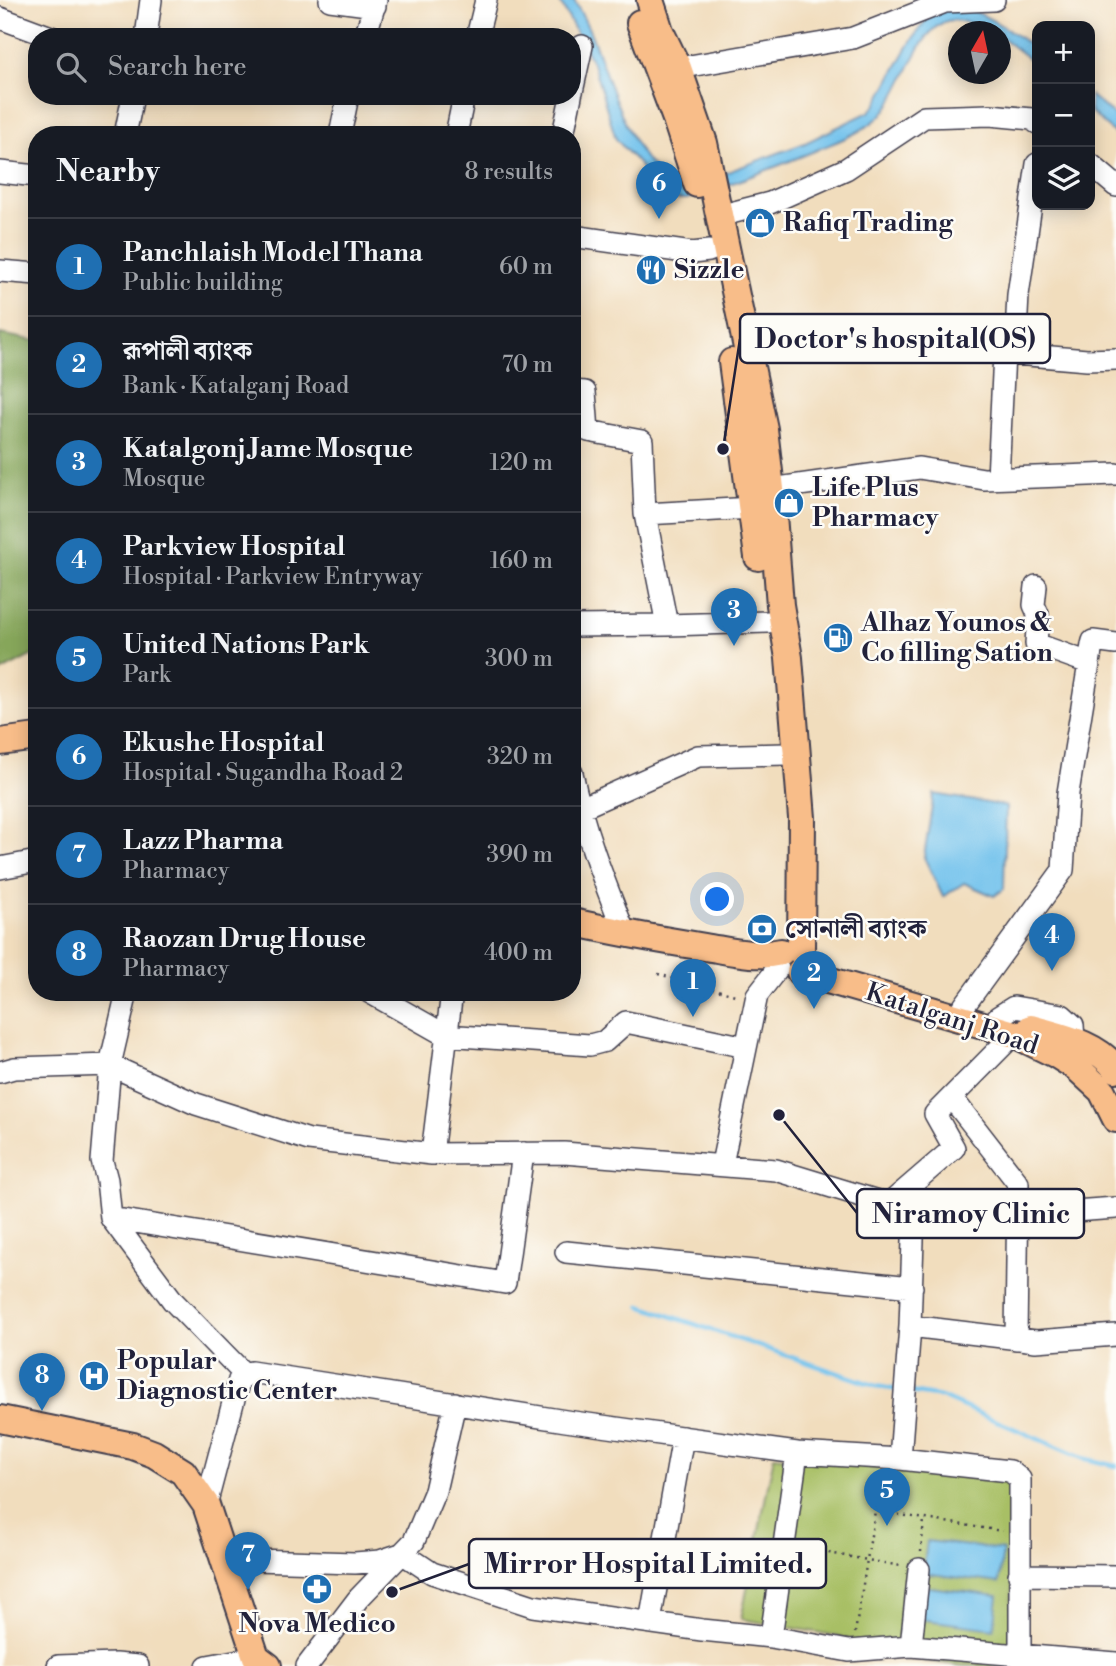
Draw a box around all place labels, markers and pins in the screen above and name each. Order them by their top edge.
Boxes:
pin: 6 [636,161,682,219]
shop icon: Rafiq Trading [743,206,777,240]
place label: Rafiq Trading [783,207,954,239]
restaurant icon: Sizzle [634,253,668,287]
place label: Sizzle [674,254,744,286]
callout: Doctor's hospital(OS) [740,314,1050,363]
place label: Life Plus Pharmacy [812,472,939,534]
shop icon: Life Plus Pharmacy [772,486,806,520]
pin: 3 [711,588,757,646]
place label: Alhaz Younos & Co filling Sation [860,607,1053,669]
fuel station icon: Alhaz Younos & Co filling Sation [821,621,855,655]
bank icon: সোনালী ব্যাংক [745,912,779,946]
place label: সোনালী ব্যাংক [785,913,928,945]
pin: 4 [1029,913,1075,971]
pin: 2 [791,951,837,1009]
pin: 1 [670,959,716,1017]
callout: Niramoy Clinic [857,1189,1084,1238]
place label: Popular Diagnostic Center [117,1345,337,1407]
pin: 8 [19,1353,65,1411]
hospital icon: Popular Diagnostic Center [77,1359,111,1393]
pin: 5 [864,1468,910,1526]
pin: 7 [225,1532,271,1590]
callout: Mirror Hospital Limited. [469,1539,826,1588]
pharmacy icon: Nova Medico [300,1572,334,1606]
place label: Nova Medico [238,1608,396,1640]

